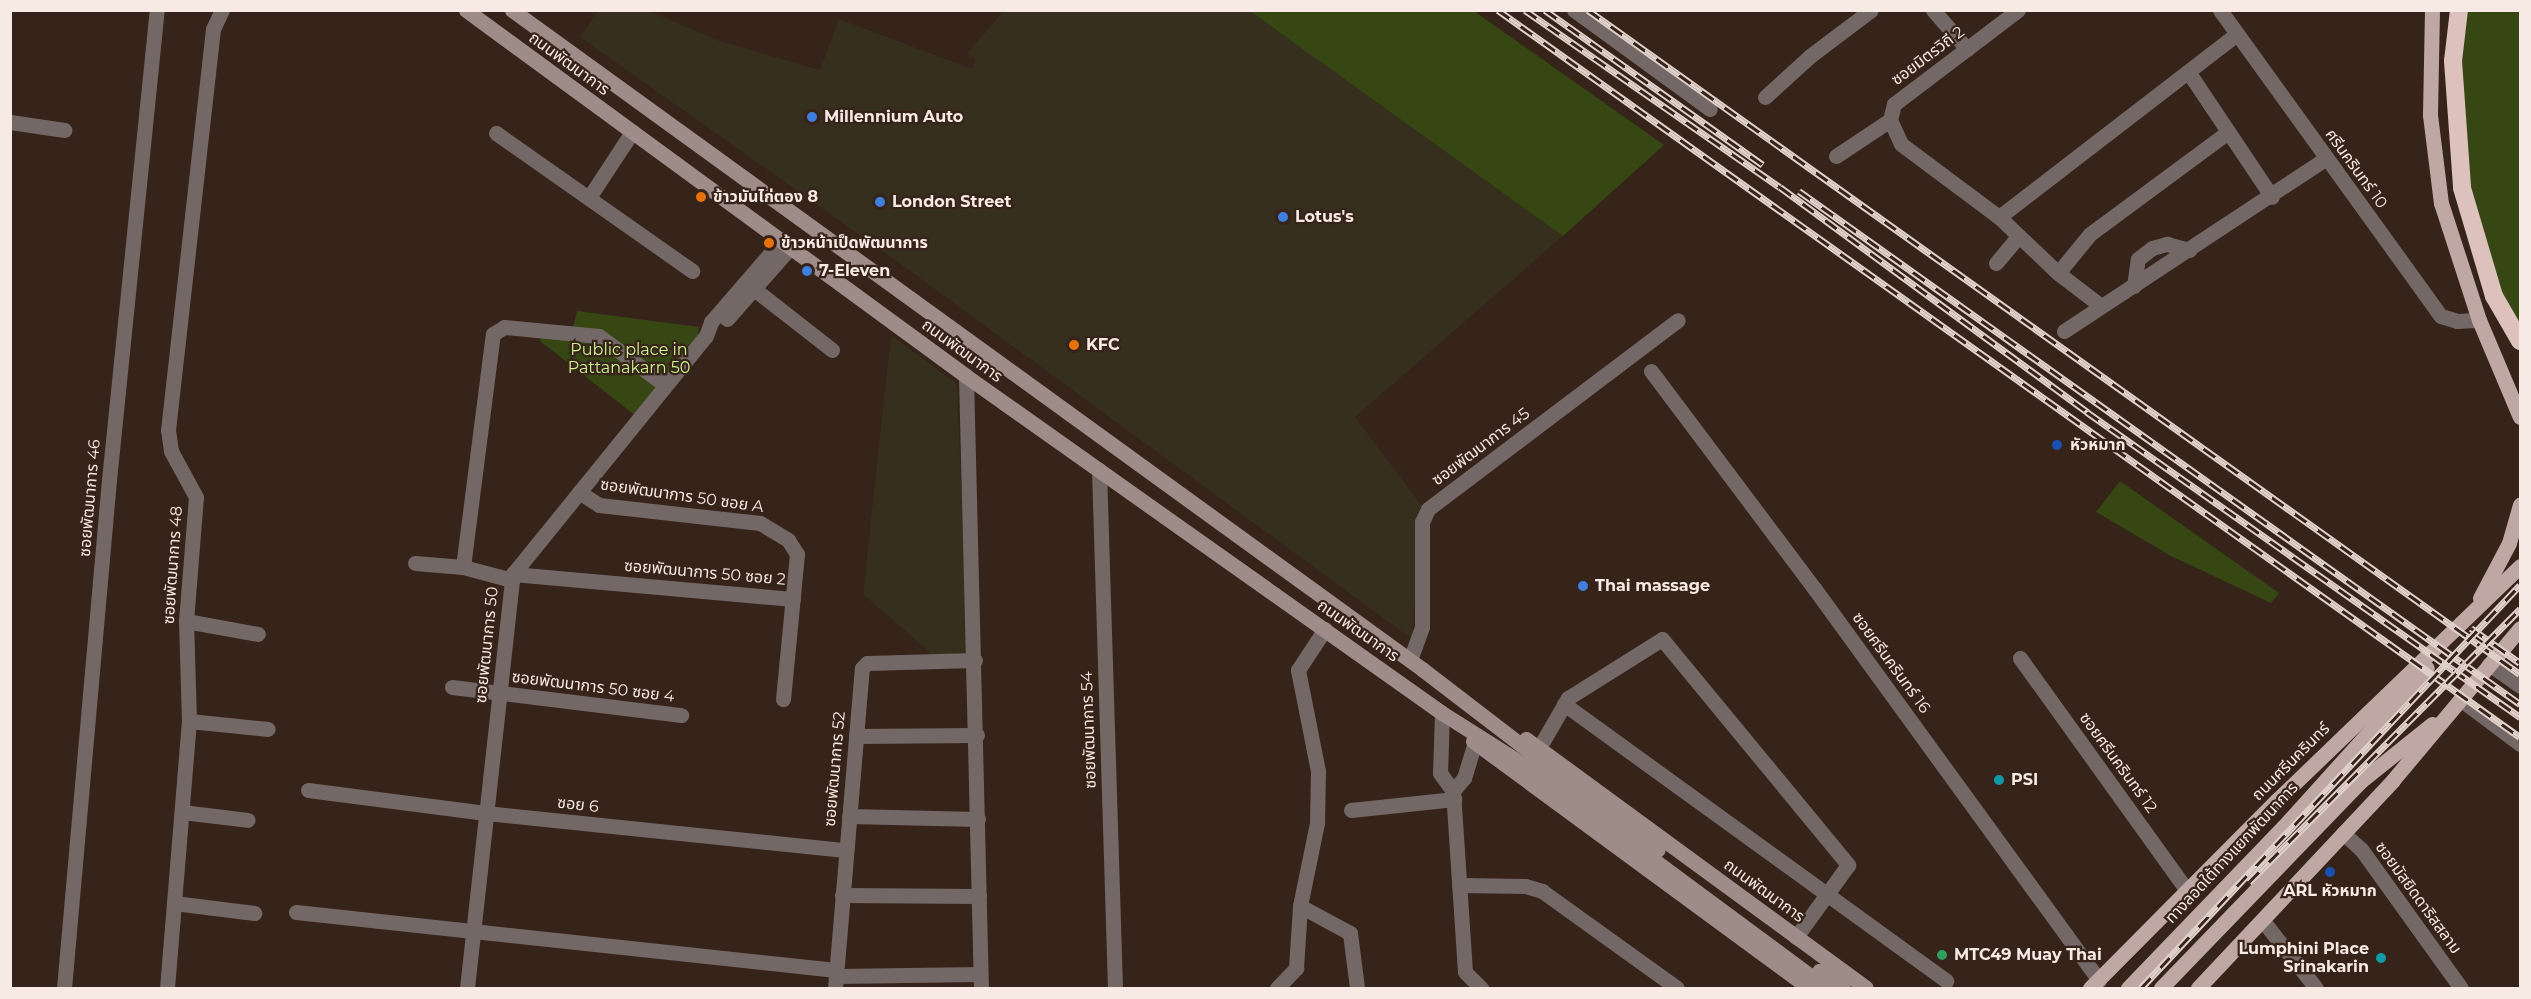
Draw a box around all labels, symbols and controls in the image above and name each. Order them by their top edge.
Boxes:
street label: ซอยมิตรวิถี 2 [1888,22,1968,90]
street label: ถนนพัฒนาการ [525,28,613,100]
place label: Millennium Auto [824,107,963,127]
marker: Millennium Auto [805,110,819,124]
street label: ศรีนครินทร์ 10 [2321,126,2391,212]
place label: ข้าวมันไก่ตอง 8 [713,187,818,207]
marker: ข้าวมันไก่ตอง 8 [694,190,708,204]
place label: London Street [892,192,1011,212]
marker: London Street [873,195,887,209]
place label: Lotus's [1295,207,1354,227]
marker: Lotus's [1276,210,1290,224]
place label: ข้าวหน้าเป็ดพัฒนาการ [781,233,928,253]
marker: ข้าวหน้าเป็ดพัฒนาการ [762,236,776,250]
place label: 7-Eleven [819,261,890,281]
marker: 7-Eleven [800,264,814,278]
street label: ถนนพัฒนาการ [918,315,1006,387]
place label: KFC [1086,335,1120,355]
marker: KFC [1067,338,1081,352]
park label: Public place in Pattanakarn 50 [568,340,690,378]
street label: ซอยพัฒนาการ 45 [1428,404,1534,490]
place label: หัวหมาก [2070,435,2125,455]
marker: หัวหมาก [2048,436,2066,454]
street label: ซอยพัฒนาการ 46 [75,438,105,558]
street label: ซอยพัฒนาการ 50 ซอย A [599,475,765,517]
street label: ซอยพัฒนาการ 48 [159,505,187,625]
street label: ซอยพัฒนาการ 50 ซอย 2 [623,556,787,590]
place label: Thai massage [1595,576,1710,596]
marker: Thai massage [1576,579,1590,593]
street label: ซอยพัฒนาการ 50 [471,586,503,704]
street label: ถนนพัฒนาการ [1314,596,1402,666]
street label: ซอยศรีนครินทร์ 16 [1848,609,1934,717]
street label: ซอยพัฒนาการ 50 ซอย 4 [511,667,675,707]
street label: ซอยพัฒนาการ 54 [1077,671,1101,789]
street label: ซอยศรีนครินทร์ 12 [2075,709,2161,817]
street label: ซอยพัฒนาการ 52 [820,711,850,827]
street label: ถนนศรีนครินทร์ [2248,719,2334,805]
place label: PSI [2011,770,2038,790]
marker: PSI [1992,773,2006,787]
street label: ทางลอดใต้ทางแยกพัฒนาการ [2162,778,2302,928]
street label: ซอย 6 [556,793,600,817]
street label: ซอยมัสยิดดาริสสลาม [2371,838,2465,958]
street label: ถนนพัฒนาการ [1720,855,1808,927]
marker: ARL หัวหมาก [2323,865,2337,879]
place label: ARL หัวหมาก [2283,881,2377,901]
place label: Lumphini Place Srinakarin [2238,939,2369,977]
place label: MTC49 Muay Thai [1954,945,2102,965]
marker: MTC49 Muay Thai [1935,948,1949,962]
marker: Lumphini Place Srinakarin [2374,951,2388,965]

